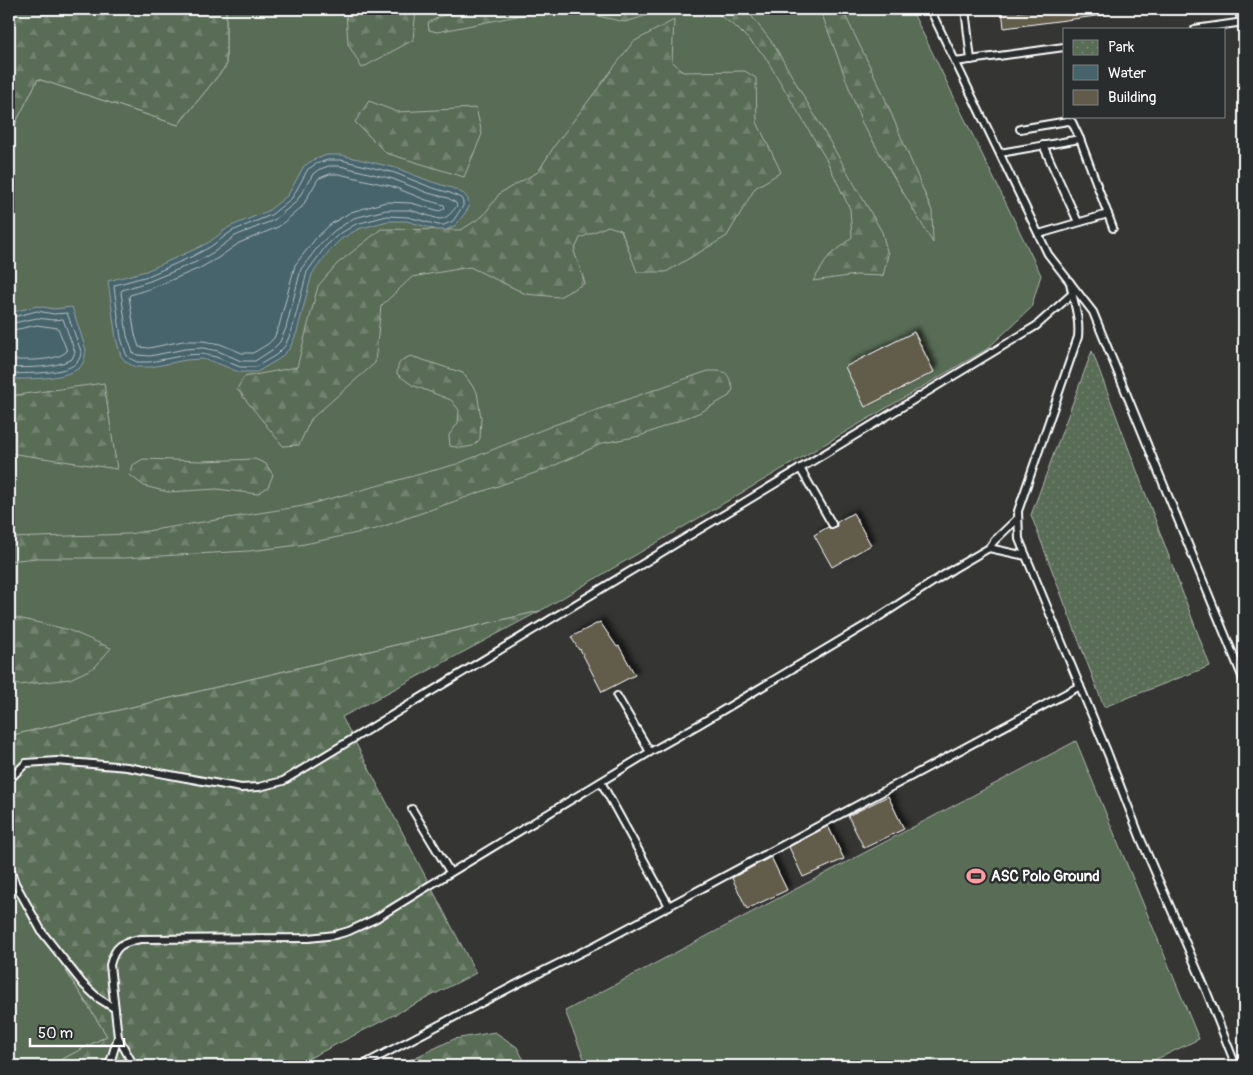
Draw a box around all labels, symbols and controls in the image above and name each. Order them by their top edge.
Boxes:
legend [1063,28,1226,118]
text: Park [1108,38,1135,57]
text: Water [1108,64,1147,83]
text: Building [1108,88,1156,107]
sports icon: ASC Polo Ground [965,865,987,887]
place label: ASC Polo Ground [991,867,1100,886]
scale bar [30,1015,124,1047]
text: 50 m [38,1024,73,1043]

